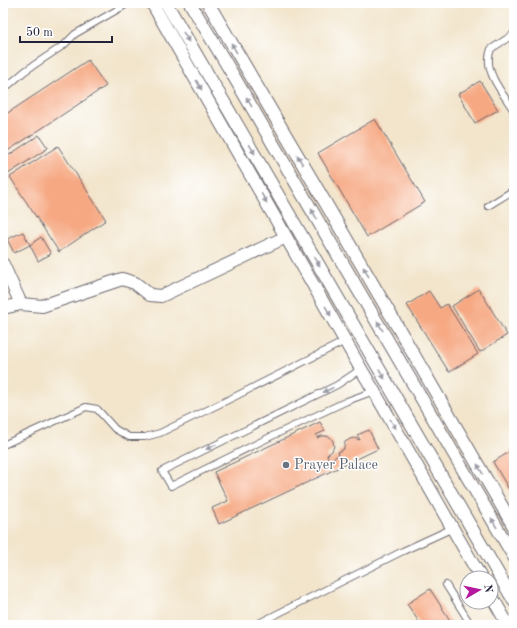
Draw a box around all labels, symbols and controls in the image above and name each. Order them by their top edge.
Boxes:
scale bar [20,18,112,44]
text: 50 m [26,26,53,39]
one-way arrow [182,31,189,43]
one-way arrow [231,42,238,54]
one-way arrow [196,79,203,91]
one-way arrow [245,96,252,108]
one-way arrow [248,143,255,155]
one-way arrow [297,154,304,166]
one-way arrow [260,192,267,204]
one-way arrow [311,208,318,220]
one-way arrow [313,255,320,267]
one-way arrow [362,266,369,278]
one-way arrow [325,305,332,317]
one-way arrow [376,320,383,332]
one-way arrow [378,368,385,380]
one-way arrow [322,387,334,393]
one-way arrow [390,418,397,430]
one-way arrow [205,444,217,450]
place label: Prayer Palace [294,458,378,472]
marker: Prayer Palace [281,460,291,470]
one-way arrow [477,463,484,475]
one-way arrow [491,517,498,529]
north arrow [459,570,499,610]
text: N [481,584,494,594]

